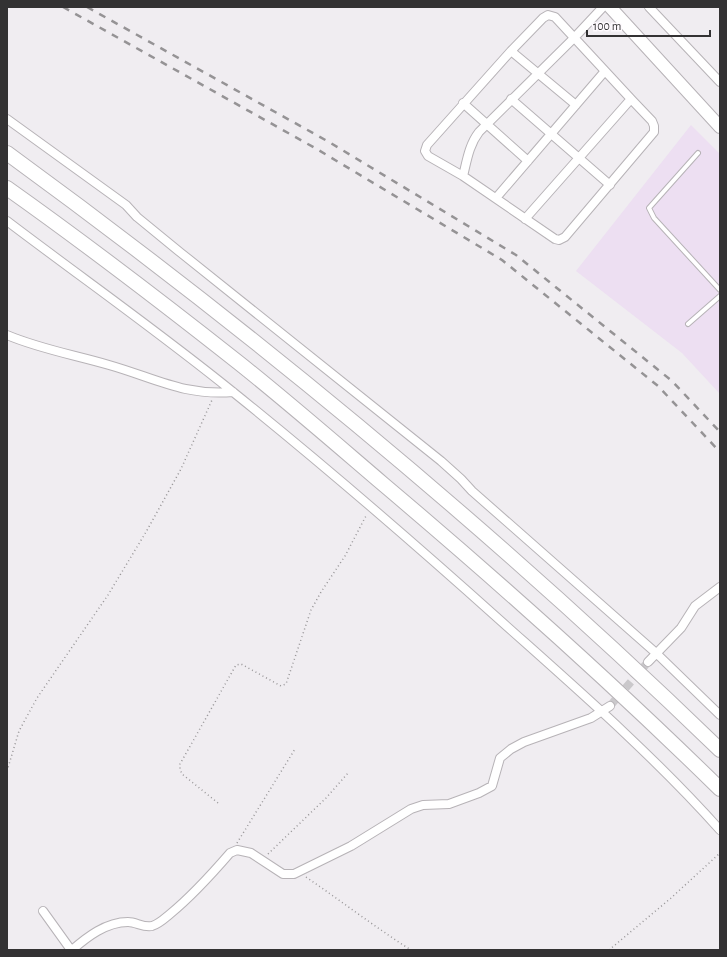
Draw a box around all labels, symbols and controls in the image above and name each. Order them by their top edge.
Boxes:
scale bar [587,12,710,38]
text: 100 m [593,20,621,32]

